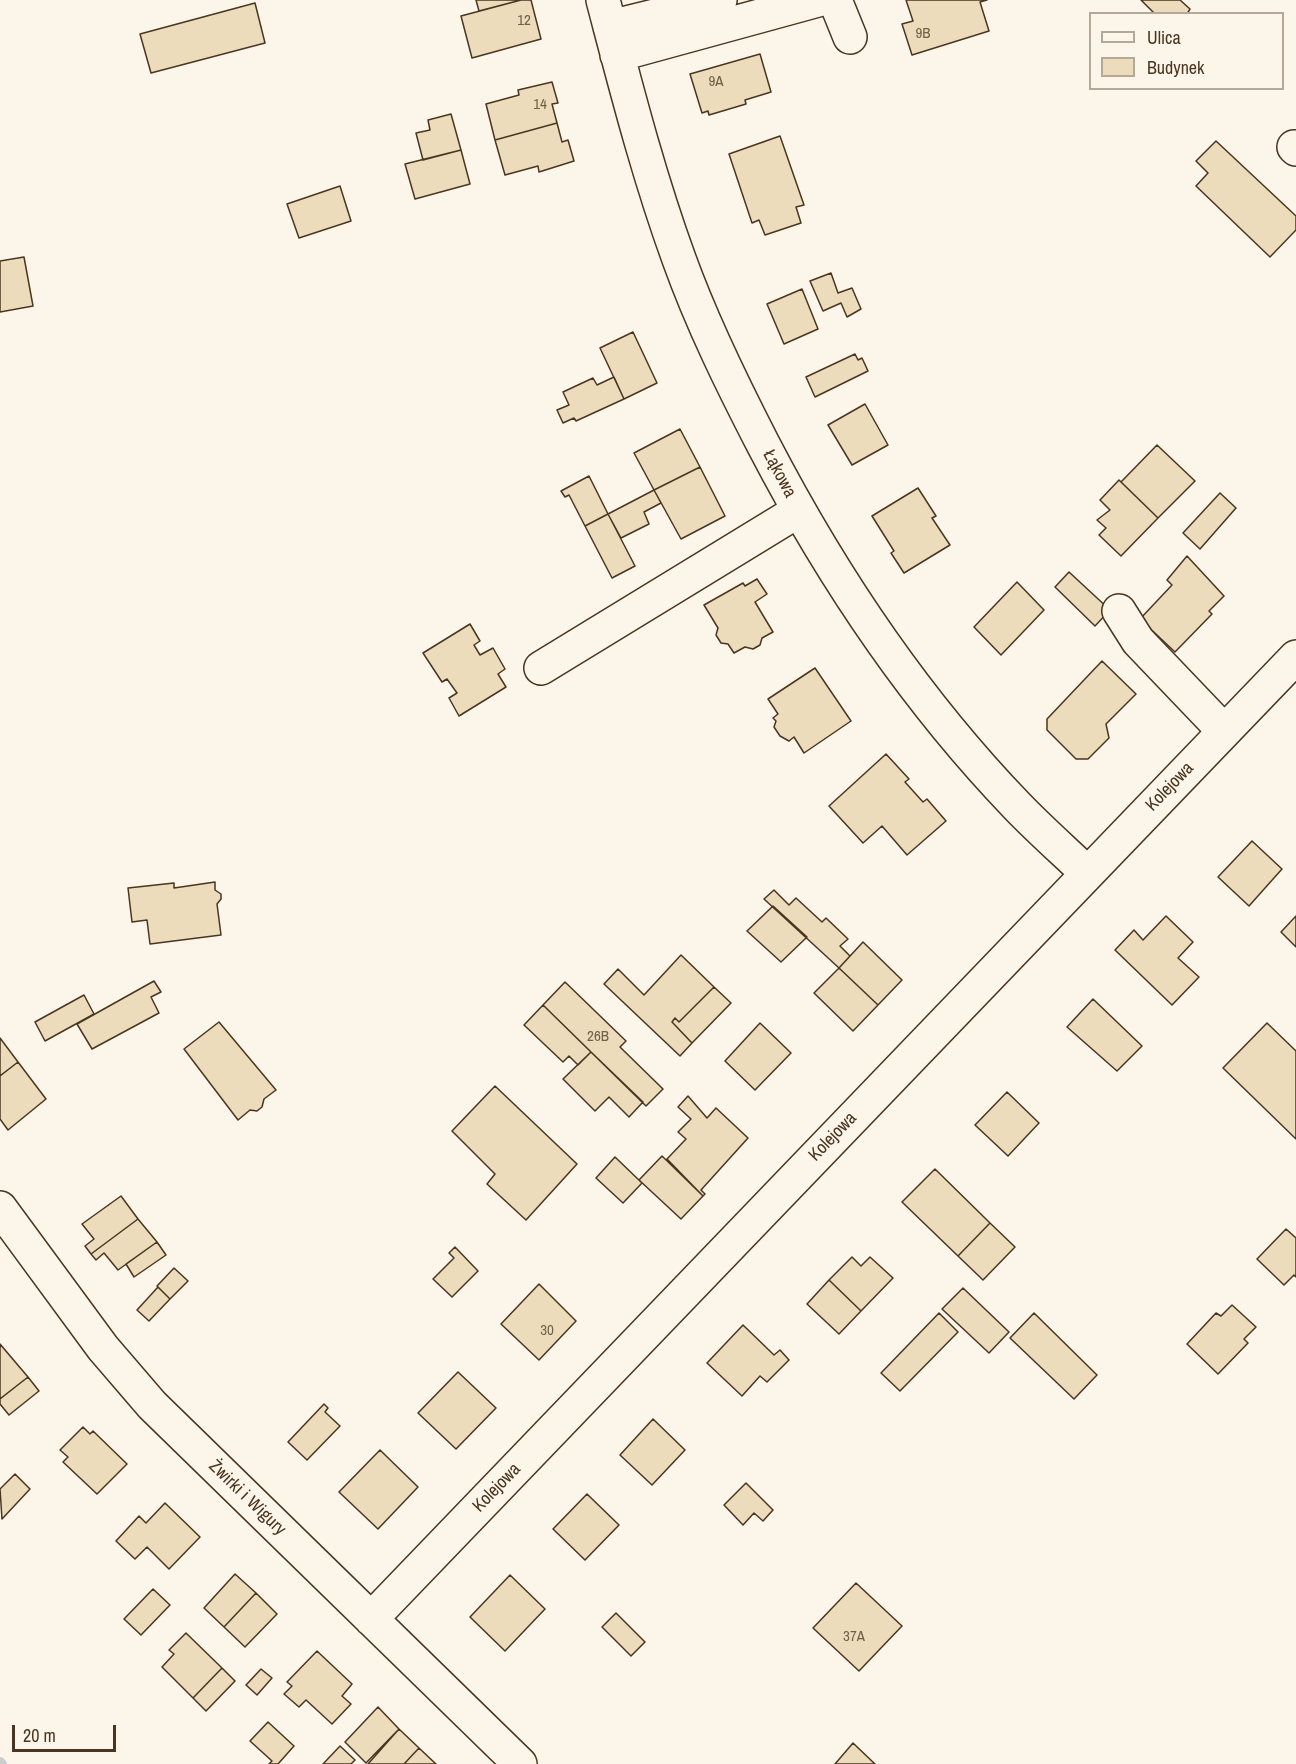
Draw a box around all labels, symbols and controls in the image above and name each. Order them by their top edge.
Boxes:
house number: 12 [517,12,531,30]
legend [1089,12,1284,90]
house number: 9B [915,25,931,43]
text: Ulica [1147,25,1181,50]
text: Budynek [1147,55,1204,80]
house number: 9A [708,73,724,91]
house number: 14 [533,96,547,114]
street label: Łąkowa [758,446,800,502]
street label: Kolejowa [1141,758,1199,816]
house number: 26B [587,1028,609,1046]
street label: Kolejowa [804,1108,862,1166]
house number: 30 [540,1322,554,1340]
street label: Żwirki i Wigury [204,1456,290,1540]
street label: Kolejowa [468,1459,526,1517]
house number: 37A [843,1628,865,1646]
scale bar [15,1713,118,1751]
text: 20 m [23,1723,56,1748]

